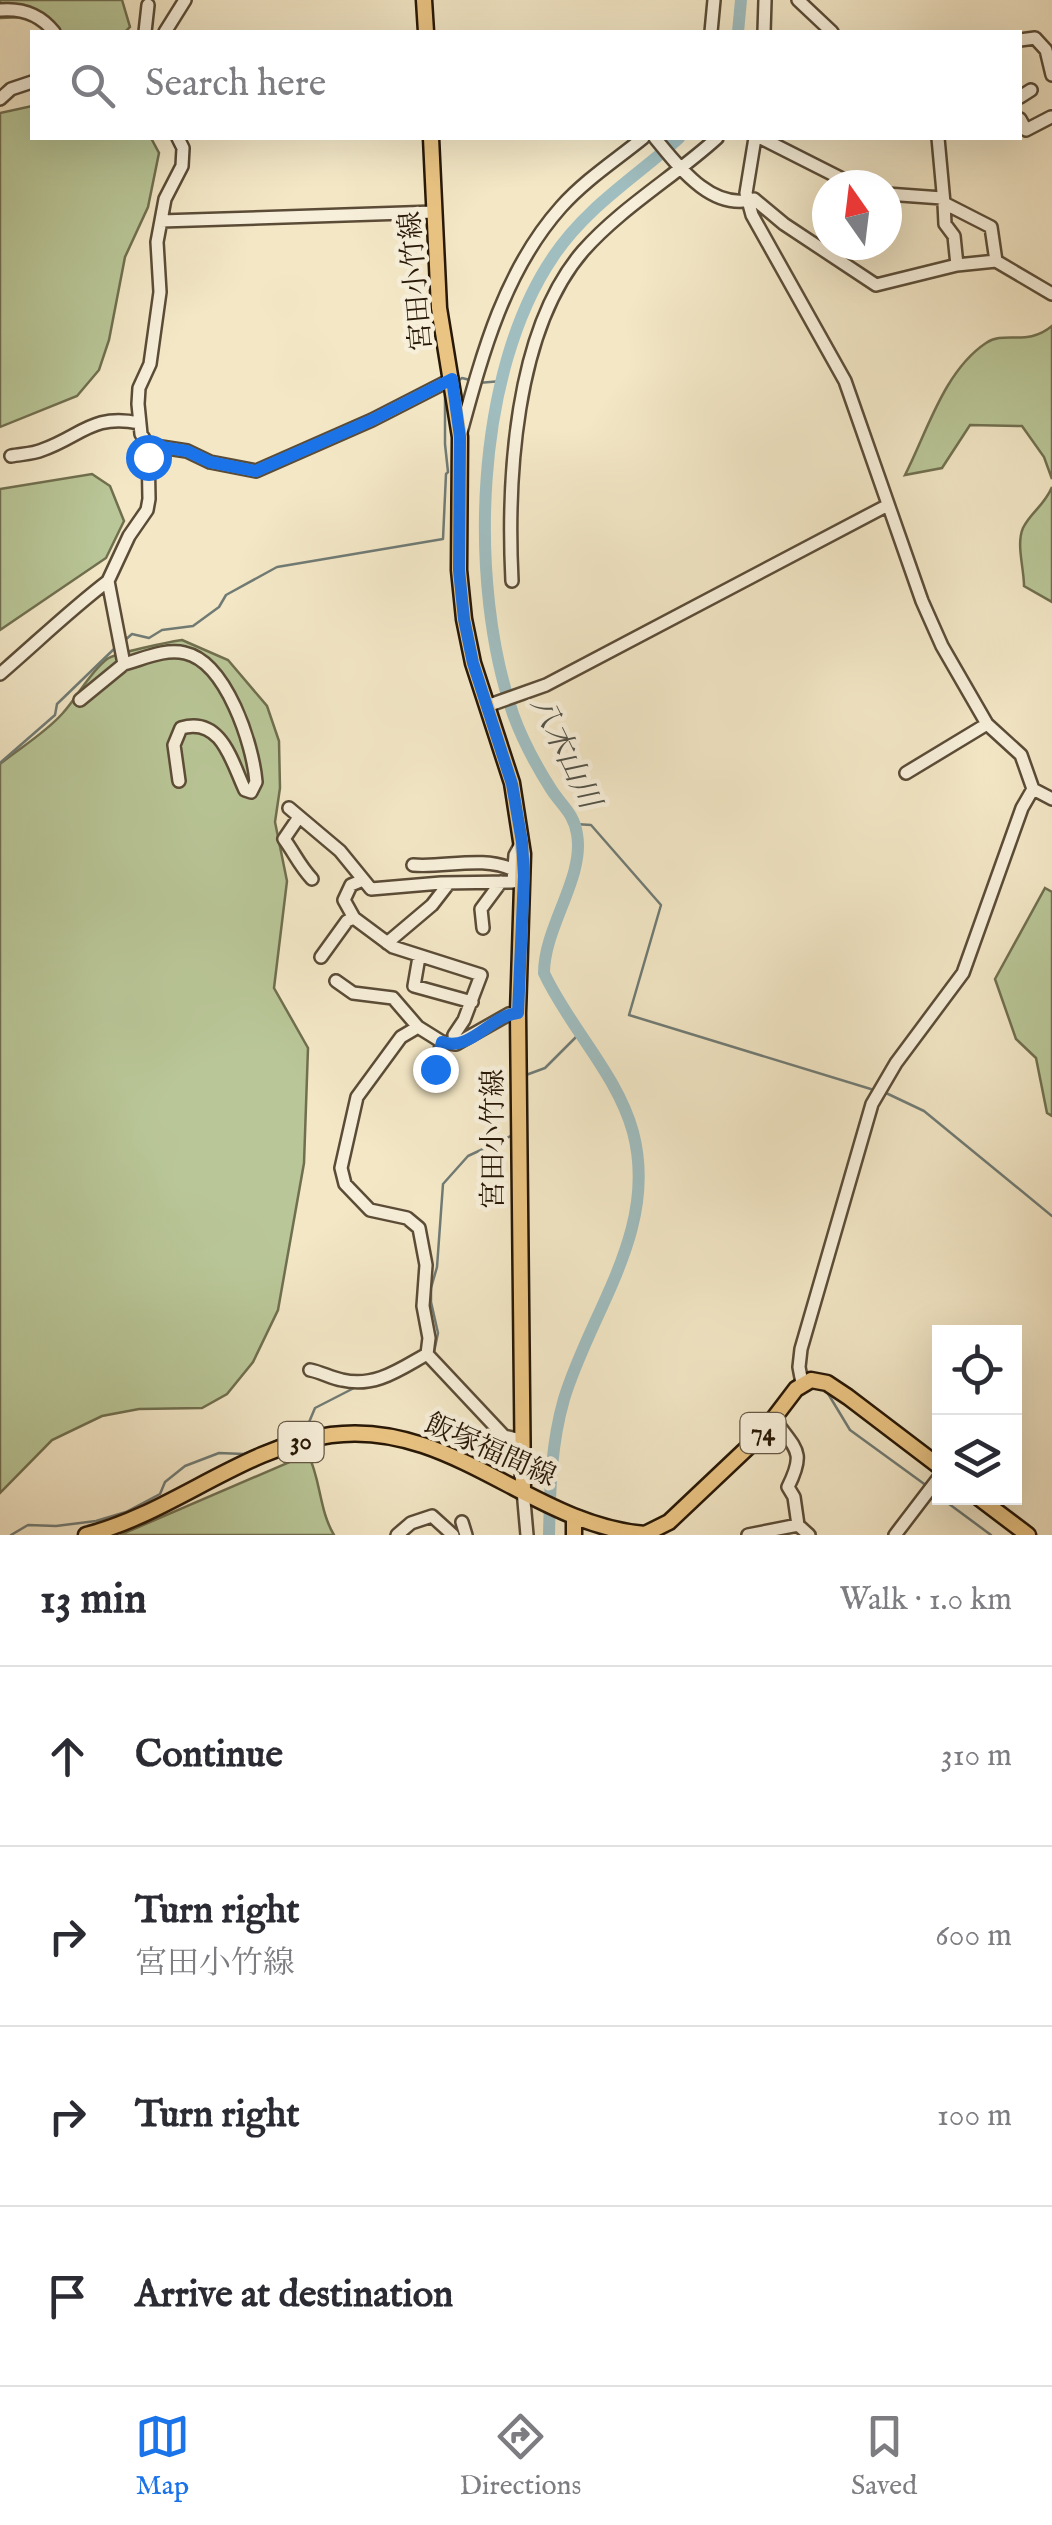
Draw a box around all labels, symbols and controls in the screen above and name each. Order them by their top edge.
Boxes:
search box [30,30,1022,140]
icon: search [65,58,120,113]
text: Search here [145,61,326,109]
north arrow [812,170,902,260]
street label: 宮田小竹線 [393,210,441,352]
route start [126,435,172,481]
water label: 八木山川 [521,691,609,818]
route end [413,1047,459,1093]
street label: 宮田小竹線 [477,1069,512,1209]
map controls [932,1325,1022,1505]
button: locate [932,1325,1022,1415]
street label: 飯塚福間線 [419,1407,561,1495]
road number: 74 [740,1413,786,1453]
button: layers [932,1415,1022,1505]
road number: 30 [278,1422,324,1462]
text: 13 min [40,1574,147,1627]
text: Walk · 1.0 km [839,1580,1012,1621]
icon: ahead [40,1729,95,1784]
text: Continue [135,1732,283,1780]
text: 310 m [941,1736,1012,1777]
text: Turn right [135,1888,299,1936]
icon: right [40,1909,95,1964]
text: 600 m [935,1916,1012,1957]
text: 宮田小竹線 [135,1944,295,1985]
icon: right [40,2089,95,2144]
text: Turn right [135,2092,299,2140]
text: 100 m [937,2096,1012,2137]
icon: arrive [40,2269,95,2324]
text: Arrive at destination [135,2272,453,2320]
tab: Map [135,2409,190,2504]
tab: Directions [459,2409,581,2504]
tab: Saved [851,2409,917,2504]

